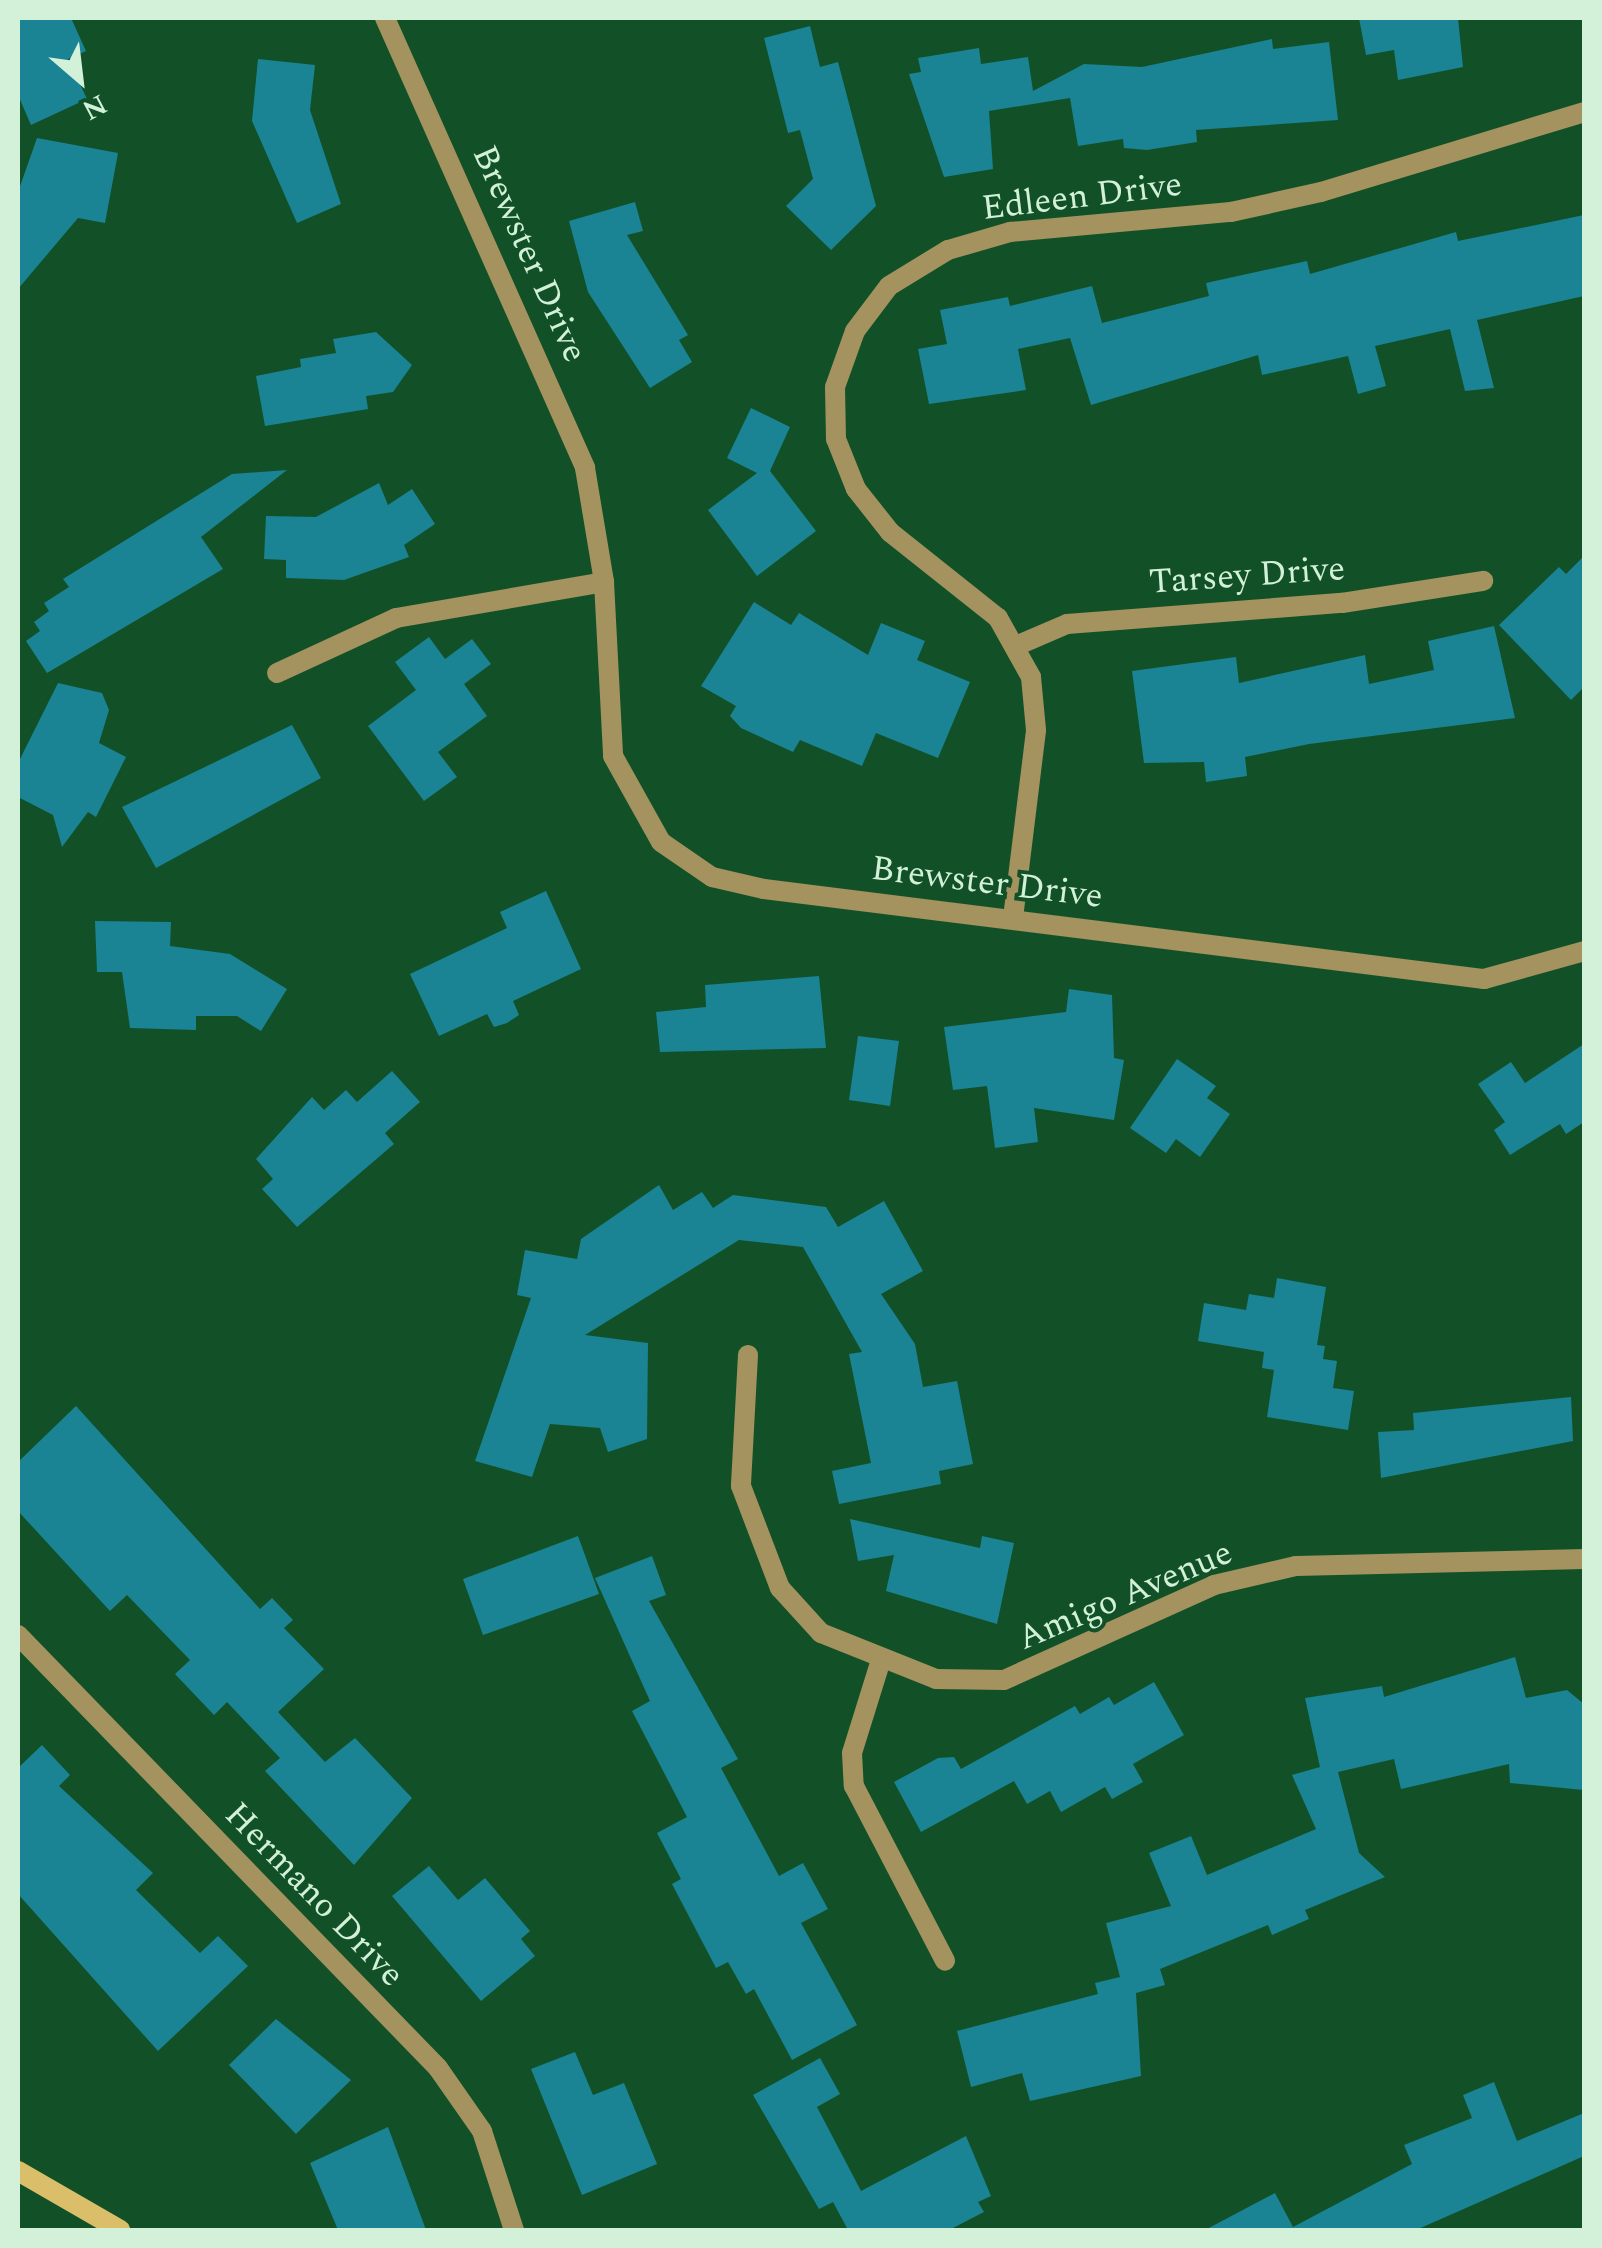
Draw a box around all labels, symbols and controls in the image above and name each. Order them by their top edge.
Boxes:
north arrow [30,30,130,130]
text: N [74,83,115,131]
street label: Brewster Drive [462,139,596,369]
street label: Edleen Drive [979,164,1185,230]
street label: Tarsey Drive [1148,548,1346,604]
street label: Brewster Drive [869,848,1105,918]
street label: Amigo Avenue [1011,1532,1239,1660]
street label: Hermano Drive [216,1794,412,1996]

